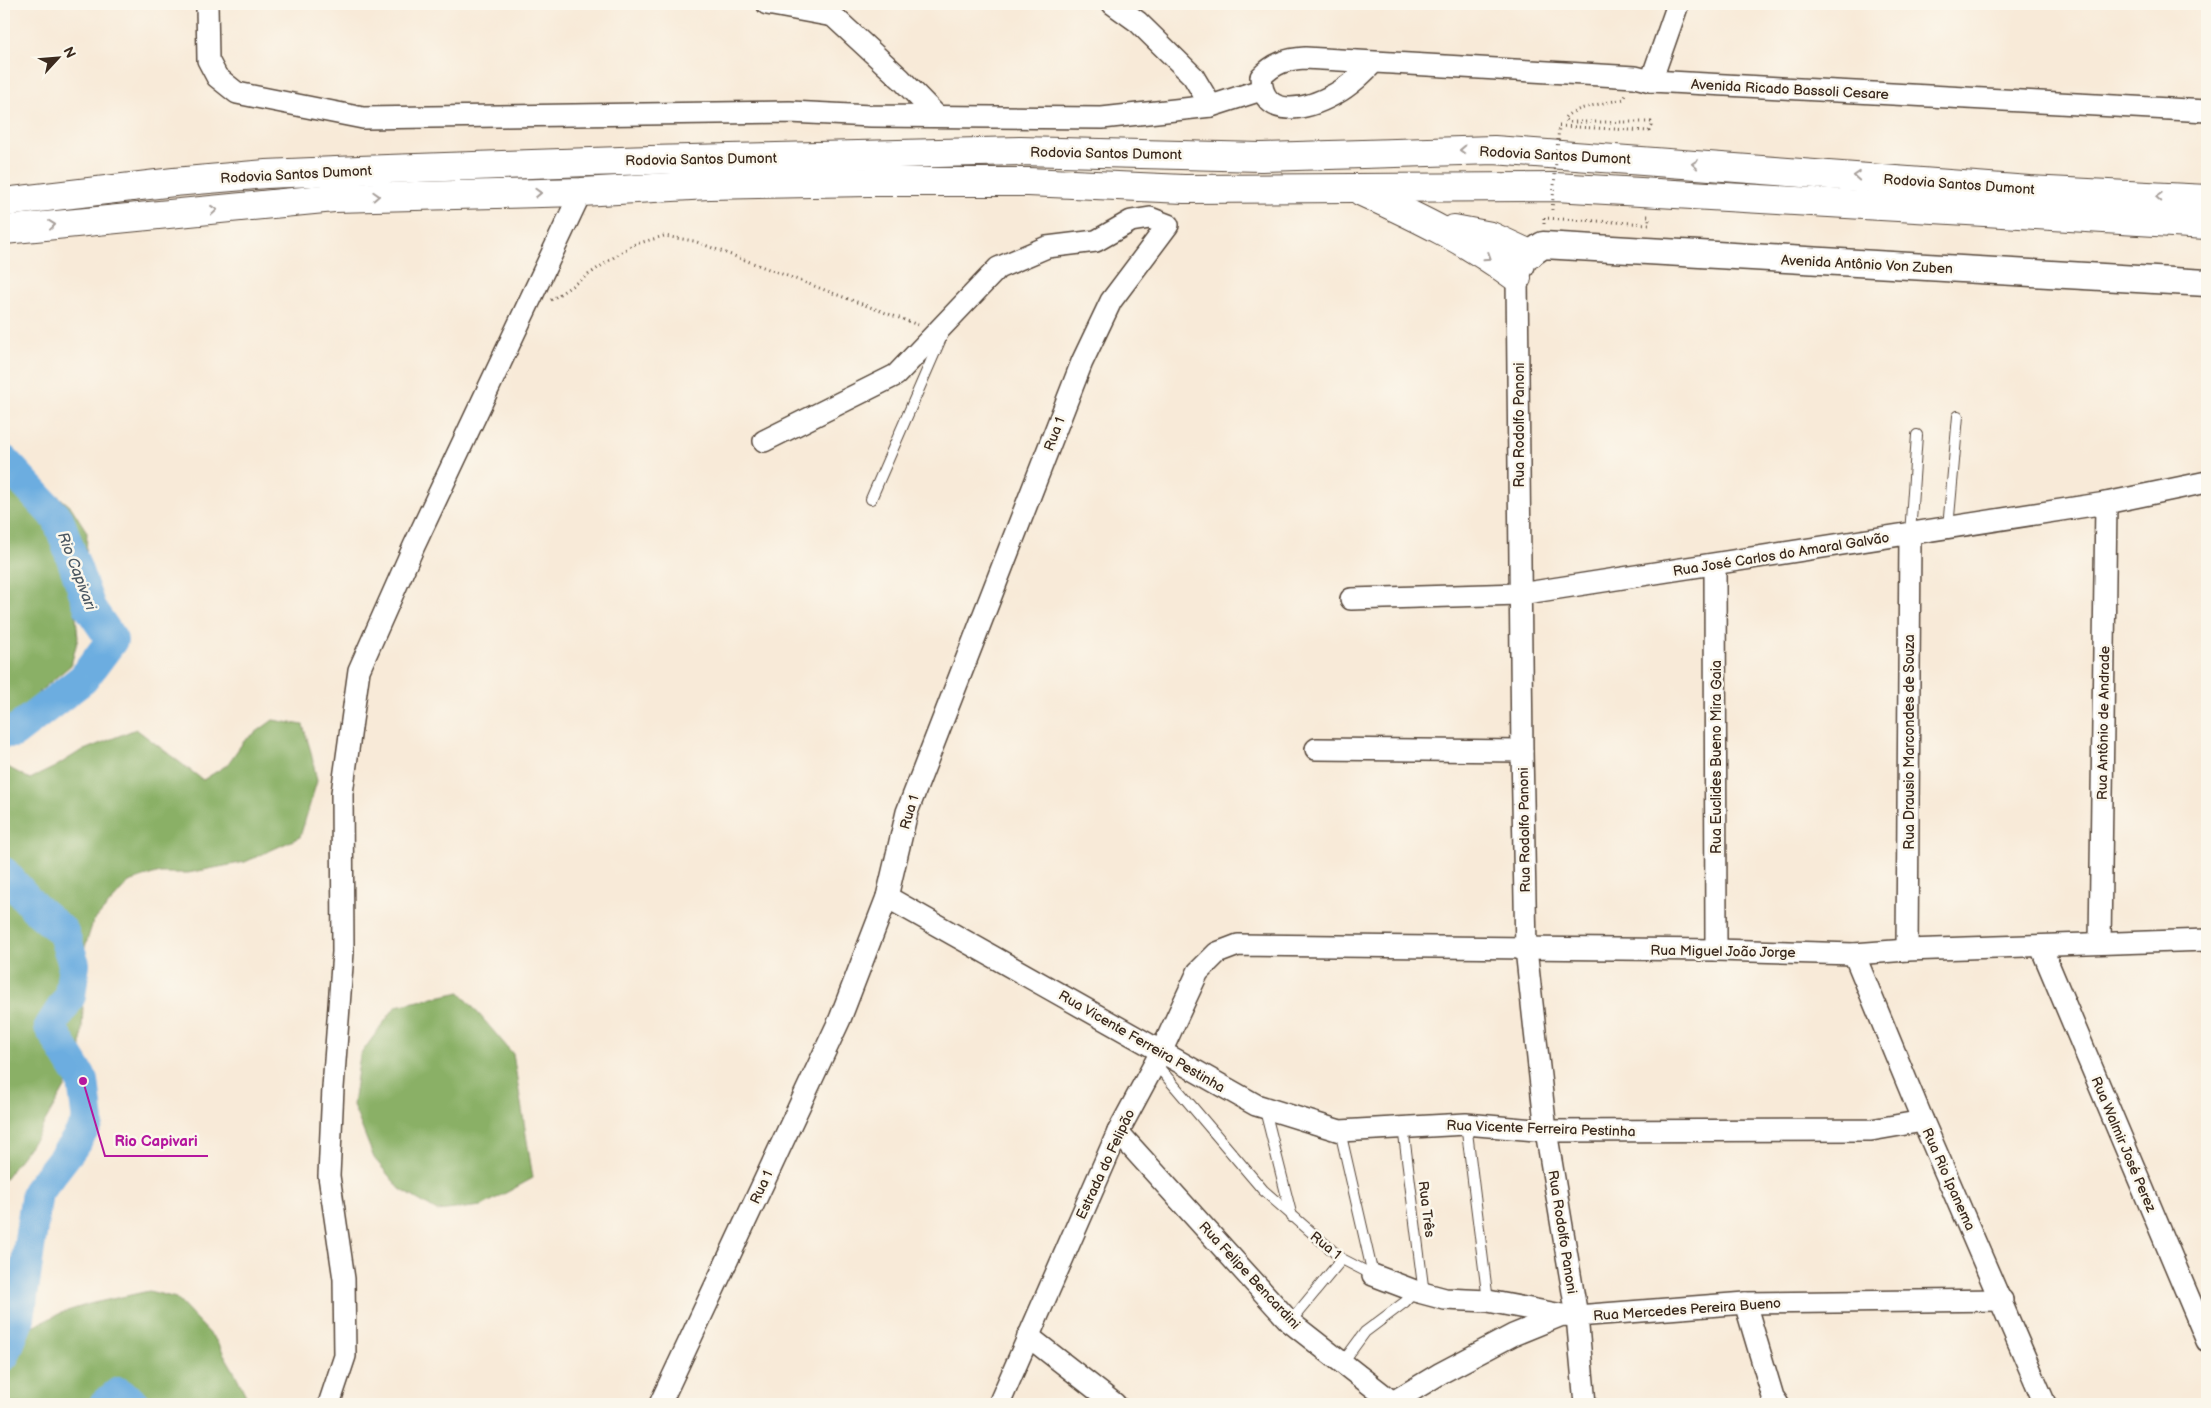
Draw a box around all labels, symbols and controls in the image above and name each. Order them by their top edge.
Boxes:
north arrow [32,32,82,82]
text: N [59,44,79,61]
street label: Avenida Ricado Bassoli Cesare [1691,76,1889,103]
street label: Rodovia Santos Dumont [1479,143,1632,168]
street label: Rodovia Santos Dumont [1030,144,1183,163]
one-way arrow [1459,145,1467,156]
street label: Rodovia Santos Dumont [625,150,778,169]
one-way arrow [1690,159,1698,170]
street label: Rodovia Santos Dumont [220,162,373,187]
one-way arrow [1853,171,1861,182]
street label: Rodovia Santos Dumont [1883,171,2036,198]
one-way arrow [535,188,543,198]
one-way arrow [372,191,380,202]
one-way arrow [2154,192,2162,203]
one-way arrow [210,204,218,215]
one-way arrow [49,220,57,231]
one-way arrow [1483,251,1492,261]
street label: Avenida Antônio Von Zuben [1781,252,1953,277]
street label: Rua Rodolfo Panoni [1511,362,1528,488]
street label: Rua 1 [1040,415,1069,454]
street label: Rua José Carlos do Amaral Galvão [1672,529,1891,580]
water label: Rio Capivari [53,530,100,613]
street label: Rua Drausio Marcondes de Souza [1901,634,1918,850]
street label: Rua Antônio de Andrade [2094,646,2113,800]
street label: Rua Euclides Bueno Mira Gaia [1708,660,1725,854]
street label: Rua Rodolfo Panoni [1515,767,1534,893]
street label: Rua 1 [896,793,923,831]
street label: Rua Miguel João Jorge [1650,942,1796,961]
street label: Rua Vicente Ferreira Pestinha [1056,987,1228,1096]
street label: Rua Walmir José Perez [2087,1074,2160,1215]
street label: Estrada do Felipão [1073,1107,1138,1222]
street label: Rua Vicente Ferreira Pestinha [1446,1117,1636,1140]
street label: Rua Rio Ipanema [1918,1125,1979,1233]
callout: Rio Capivari [105,1126,208,1156]
text: Rio Capivari [114,1132,198,1151]
street label: Rua 1 [746,1168,777,1207]
street label: Rua Rodolfo Panoni [1544,1169,1581,1295]
street label: Rua Três [1415,1180,1438,1238]
street label: Rua Felipe Bencardini [1195,1218,1304,1333]
street label: Rua 1 [1307,1228,1345,1263]
street label: Rua Mercedes Pereira Bueno [1593,1294,1782,1325]

